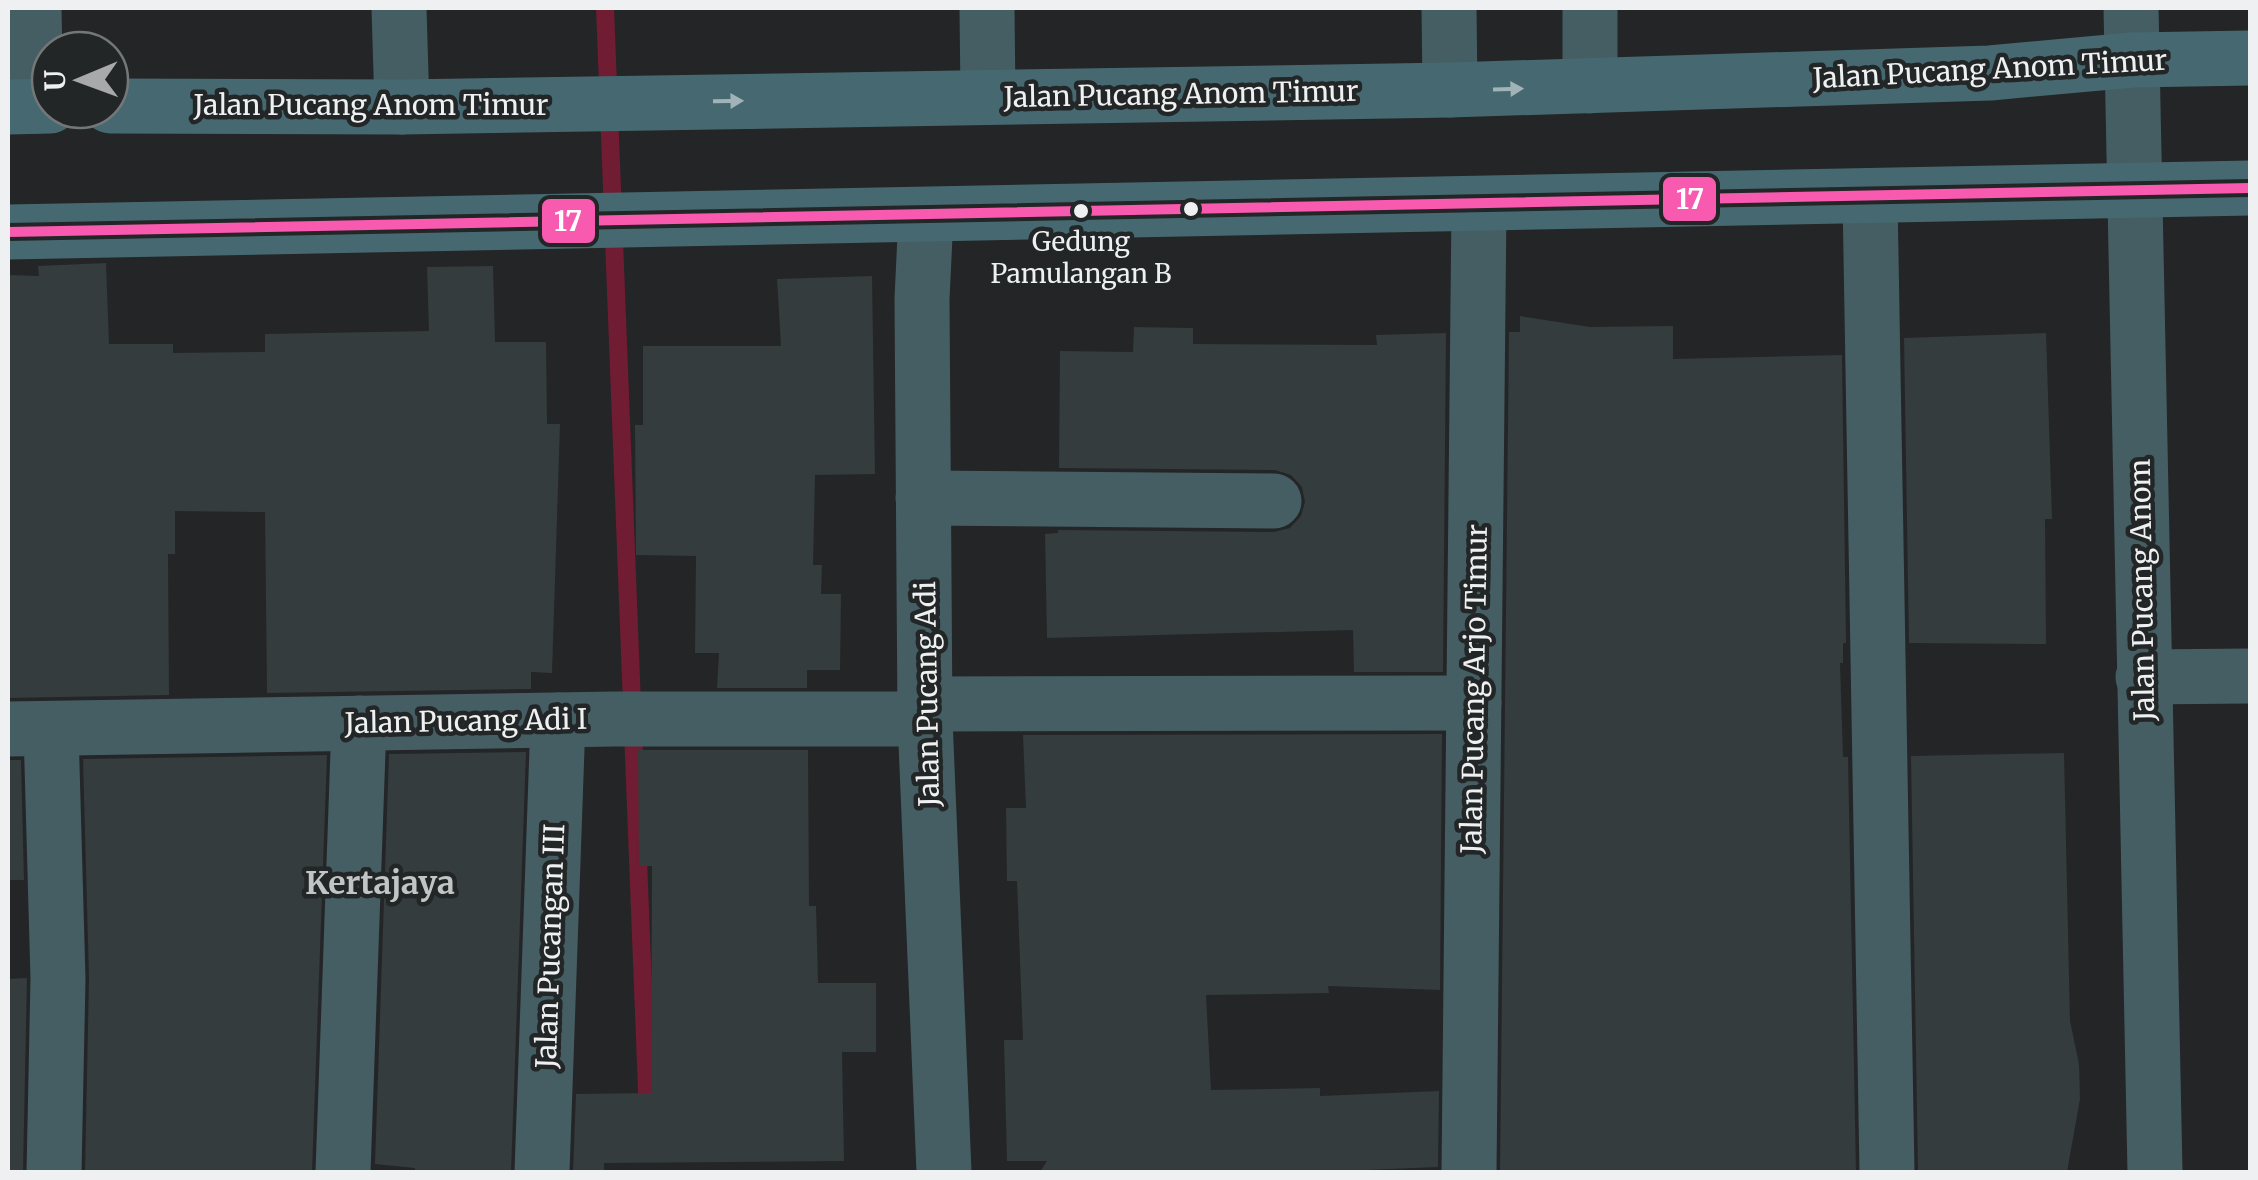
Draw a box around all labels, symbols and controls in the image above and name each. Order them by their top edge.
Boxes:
north arrow [30,30,130,130]
street label: Jalan Pucang Anom Timur [1811,42,2168,96]
text: U [37,70,73,91]
street label: Jalan Pucang Anom Timur [1002,73,1359,115]
one-way arrow [1492,80,1524,96]
street label: Jalan Pucang Anom Timur [193,87,548,123]
one-way arrow [713,93,745,109]
line badge: 17 [1661,175,1718,223]
text: 17 [1676,181,1704,217]
line badge: 17 [540,197,597,245]
unlabelled marker [1181,199,1201,219]
marker: Gedung Pamulangan B [1071,201,1091,221]
text: 17 [554,203,582,239]
place label: Gedung Pamulangan B [990,225,1172,290]
street label: Jalan Pucang Anom [2122,458,2162,723]
street label: Jalan Pucang Arjo Timur [1453,524,1495,855]
street label: Jalan Pucang Adi [907,581,947,808]
street label: Jalan Pucang Adi I [343,701,588,741]
street label: Jalan Pucangan III [528,823,572,1070]
district label: Kertajaya [305,863,455,903]

